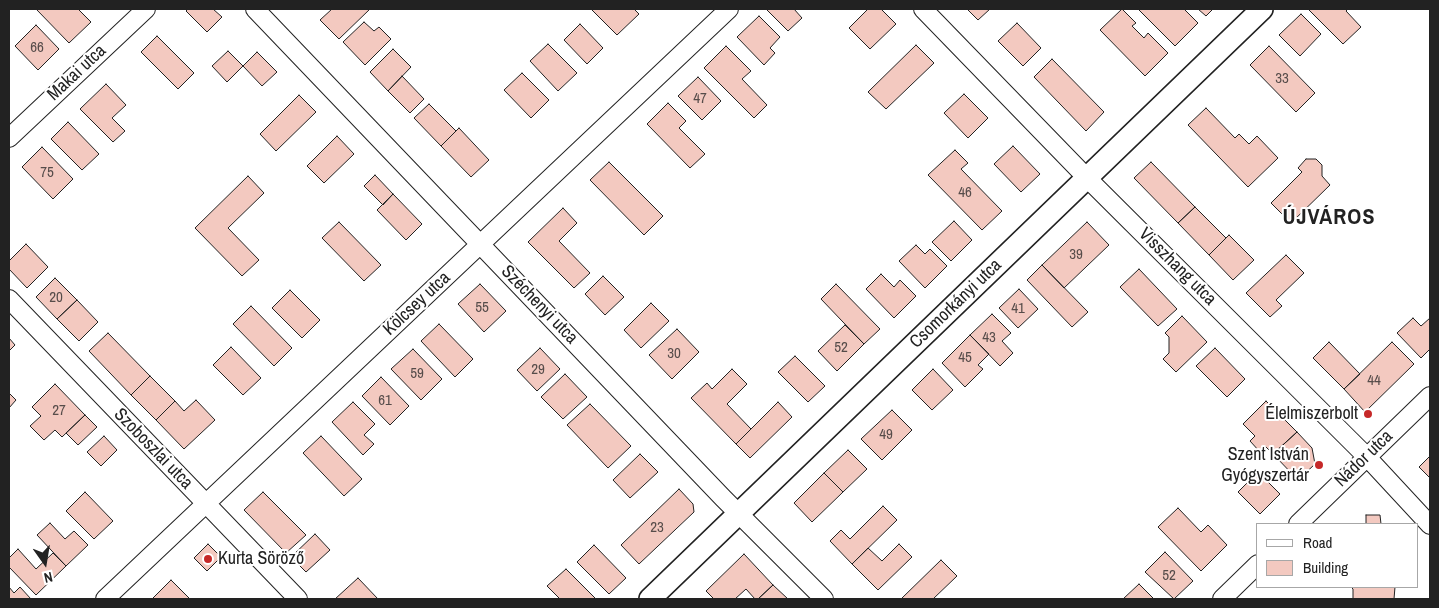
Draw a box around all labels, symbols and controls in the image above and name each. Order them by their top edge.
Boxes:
house number: 66 [30,39,44,57]
street label: Makai utca [43,40,111,106]
house number: 33 [1275,70,1289,88]
house number: 47 [693,90,707,108]
house number: 75 [40,164,54,182]
house number: 46 [958,184,972,202]
district label: ÚJVÁROS [1282,205,1376,231]
street label: Visszhang utca [1134,224,1220,310]
house number: 39 [1069,246,1083,264]
street label: Csomorkányi utca [906,255,1006,353]
street label: Széchenyi utca [496,261,582,349]
street label: Kölcsey utca [379,268,455,340]
house number: 20 [49,289,63,307]
house number: 55 [475,299,489,317]
house number: 41 [1011,300,1025,318]
house number: 43 [982,329,996,347]
house number: 52 [834,339,848,357]
house number: 30 [667,345,681,363]
house number: 45 [958,349,972,367]
house number: 29 [531,361,545,379]
house number: 59 [410,365,424,383]
house number: 44 [1367,372,1381,390]
house number: 61 [378,392,392,410]
house number: 27 [52,402,66,420]
place label: Élelmiszerbolt [1265,403,1358,425]
street label: Szoboszlai utca [109,404,197,494]
marker: Élelmiszerbolt [1362,408,1374,420]
house number: 49 [879,426,893,444]
street label: Nádor utca [1331,426,1397,492]
place label: Szent István Gyógyszertár [1221,444,1309,486]
marker: Szent István Gyógyszertár [1313,459,1325,471]
house number: 23 [650,519,664,537]
legend [1256,523,1419,588]
text: Road [1303,532,1332,553]
north arrow [20,538,70,588]
place label: Kurta Söröző [218,548,304,570]
marker: Kurta Söröző [202,553,214,565]
text: Building [1303,557,1348,578]
house number: 52 [1162,567,1176,585]
text: N [42,568,54,587]

